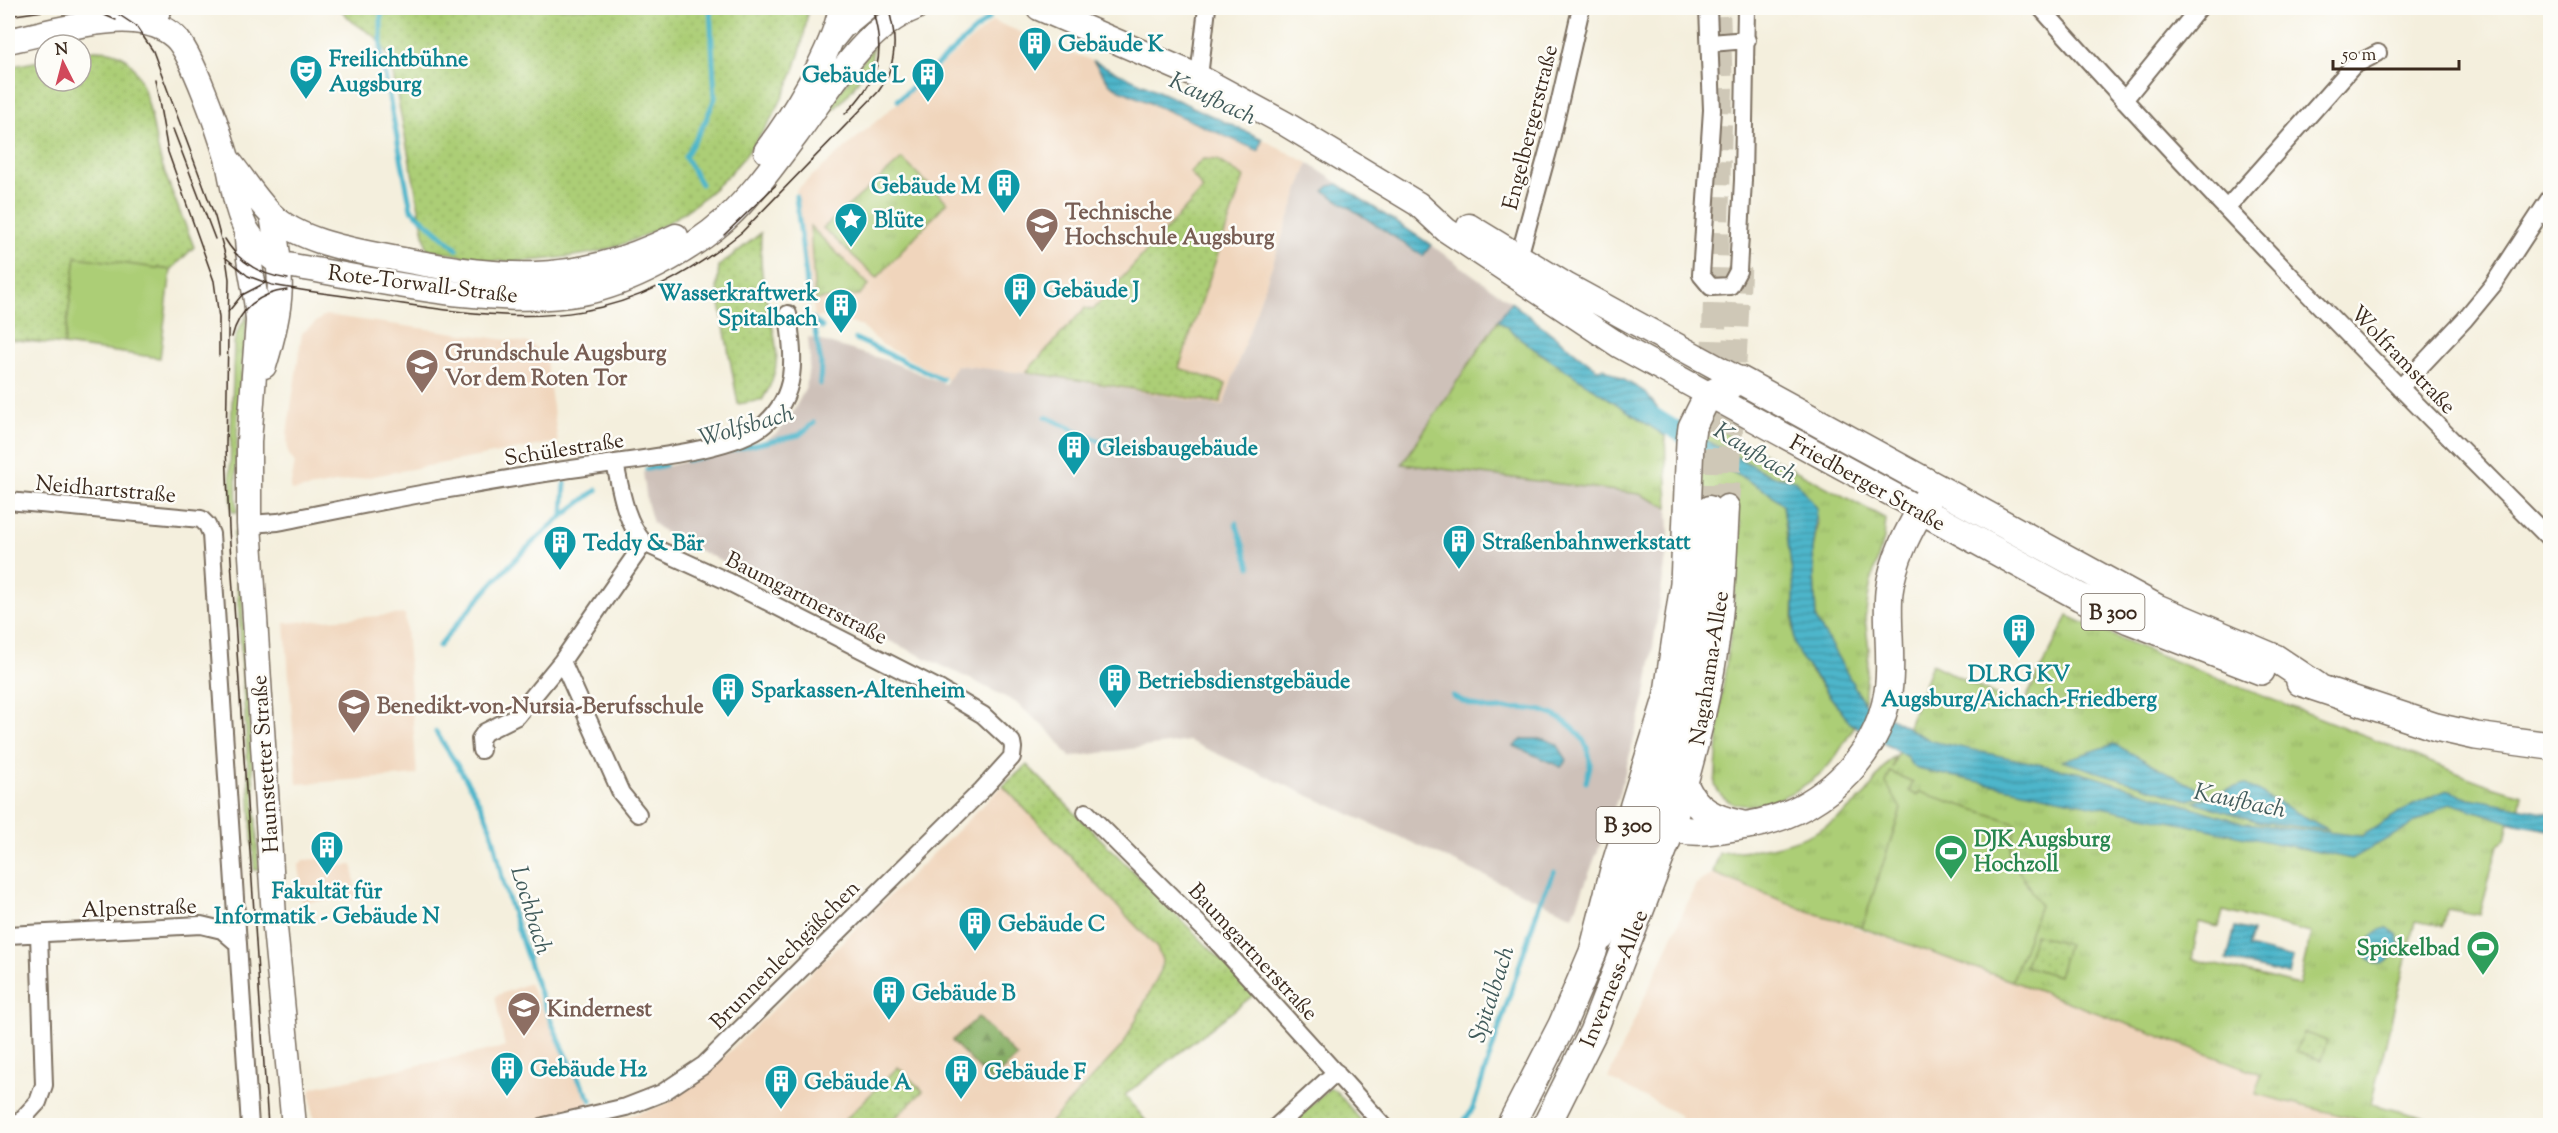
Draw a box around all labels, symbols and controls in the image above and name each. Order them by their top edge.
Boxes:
building icon: Gebäude K [1017,25,1053,72]
place label: Gebäude K [1058,30,1164,62]
north arrow [33,33,93,93]
scale bar [2333,33,2459,71]
text: N [54,38,69,63]
street label: Engelbergerstraße [1496,42,1568,214]
text: 50 m [2341,43,2377,69]
place label: Freilichtbühne Augsburg [329,45,468,102]
theatre icon: Freilichtbühne Augsburg [288,53,324,100]
building icon: Gebäude L [910,56,946,103]
place label: Gebäude L [802,61,906,93]
water label: Kaufbach [1163,65,1262,135]
building icon: Gebäude M [986,167,1022,214]
place label: Gebäude M [871,172,982,204]
place label: Technische Hochschule Augsburg [1065,198,1275,255]
place icon: Blüte [833,201,869,248]
place label: Blüte [874,206,924,238]
school or university icon: Technische Hochschule Augsburg [1024,206,1060,253]
street label: Rote-Torwall-Straße [326,258,519,314]
building icon: Gebäude J [1002,271,1038,318]
place label: Gebäude J [1043,276,1140,308]
place label: Wasserkraftwerk Spitalbach [658,279,818,336]
building icon: Wasserkraftwerk Spitalbach [823,287,859,334]
street label: Wolframstraße [2341,299,2462,423]
place label: Grundschule Augsburg Vor dem Roten Tor [445,339,667,396]
school or university icon: Grundschule Augsburg Vor dem Roten Tor [404,347,440,394]
water label: Wolfsbach [695,397,798,457]
water label: Kaufbach [1706,415,1804,493]
street label: Schülestraße [502,426,627,476]
street label: Friedberger Straße [1783,428,1951,541]
building icon: Gleisbaugebäude [1056,429,1092,476]
place label: Gleisbaugebäude [1097,434,1258,466]
street label: Neidhartstraße [34,469,177,513]
building icon: Straßenbahnwerkstatt [1441,523,1477,570]
building icon: Teddy & Bär [542,524,578,571]
place label: Straßenbahnwerkstatt [1482,528,1691,560]
place label: Teddy & Bär [583,529,705,561]
street label: Baumgartnerstraße [719,545,892,654]
street label: Nagahama-Allee [1683,589,1739,748]
road number: B 300 [2082,594,2144,630]
building icon: DLRG KV Augsburg/Aichach-Friedberg [2001,612,2037,659]
place label: DLRG KV Augsburg/Aichach-Friedberg [1881,660,2157,717]
building icon: Betriebsdienstgebäude [1097,662,1133,709]
place label: Betriebsdienstgebäude [1138,667,1350,699]
building icon: Sparkassen-Altenheim [710,671,746,718]
street label: Haunstetter Straße [245,674,289,854]
place label: Sparkassen-Altenheim [751,676,966,708]
school or university icon: Benedikt-von-Nursia-Berufsschule [336,687,372,734]
place label: Benedikt-von-Nursia-Berufsschule [377,692,704,724]
water label: Kaufbach [2191,776,2289,828]
road number: B 300 [1596,807,1660,843]
place label: DJK Augsburg Hochzoll [1974,825,2111,882]
building icon: Fakultät für Informatik - Gebäude N [309,829,345,876]
sports icon: DJK Augsburg Hochzoll [1933,833,1969,880]
water label: Lochbach [500,862,560,960]
street label: Brunnenlechgäßchen [704,874,868,1038]
place label: Fakultät für Informatik - Gebäude N [214,877,440,934]
street label: Baumgartnerstraße [1179,877,1324,1029]
street label: Alpenstraße [81,892,197,928]
building icon: Gebäude C [957,905,993,952]
street label: Inverness-Allee [1574,905,1658,1053]
place label: Gebäude C [998,910,1105,942]
sports icon: Spickelbad [2465,929,2501,976]
place label: Spickelbad [2356,934,2461,966]
water label: Spitalbach [1461,942,1525,1047]
building icon: Gebäude B [871,974,907,1021]
place label: Gebäude B [912,979,1016,1011]
school or university icon: Kindernest [506,990,542,1037]
place label: Kindernest [547,995,652,1027]
building icon: Gebäude H2 [489,1050,525,1097]
building icon: Gebäude F [943,1053,979,1100]
place label: Gebäude H2 [530,1055,648,1087]
place label: Gebäude F [984,1058,1087,1090]
building icon: Gebäude A [763,1063,799,1110]
place label: Gebäude A [804,1068,912,1100]

